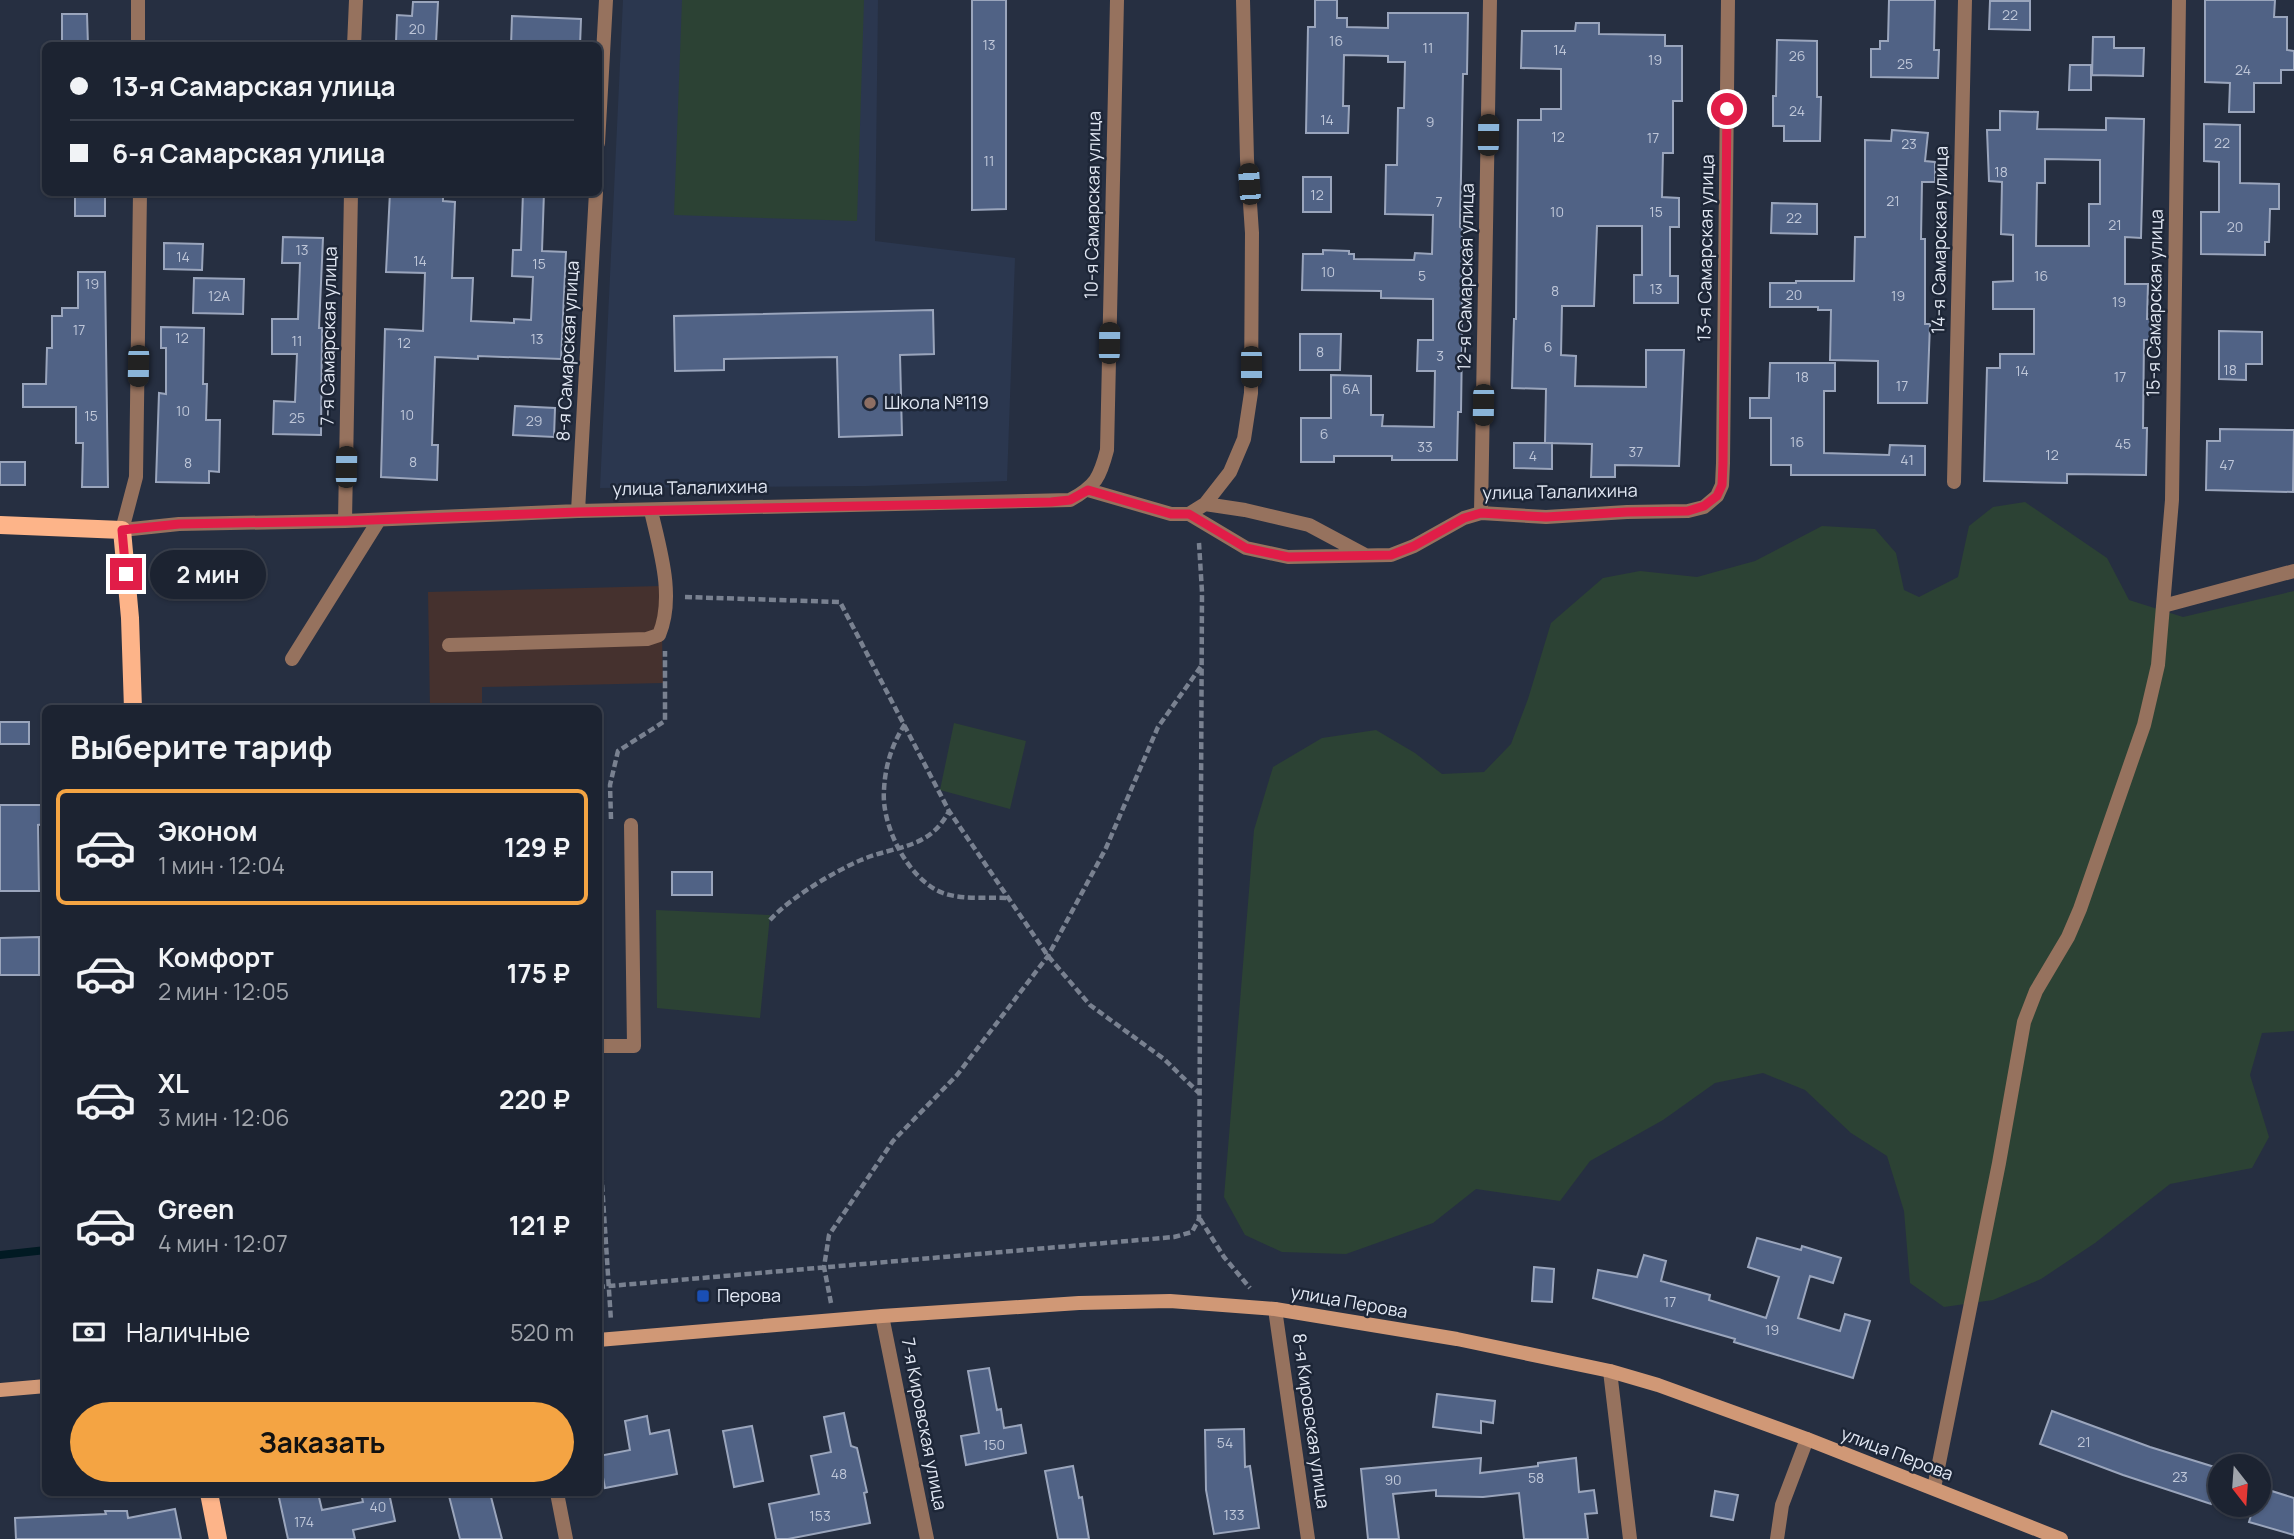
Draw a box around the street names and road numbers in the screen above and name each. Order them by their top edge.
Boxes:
street label: 10-я Самарская улица [1078,111,1106,299]
street label: 14-я Самарская улица [1925,146,1953,334]
street label: 13-я Самарская улица [1691,154,1719,342]
street label: 12-я Самарская улица [1451,183,1479,371]
street label: 15-я Самарская улица [2140,209,2168,397]
street label: 7-я Самарская улица [314,246,342,426]
street label: 8-я Самарская улица [550,260,584,442]
street label: улица Талалихина [612,474,768,500]
street label: улица Талалихина [1482,478,1638,504]
street label: улица Перова [1289,1279,1410,1323]
street label: 8-я Кировская улица [1288,1332,1336,1510]
street label: 7-я Кировская улица [897,1336,953,1512]
street label: улица Перова [1838,1421,1957,1485]

